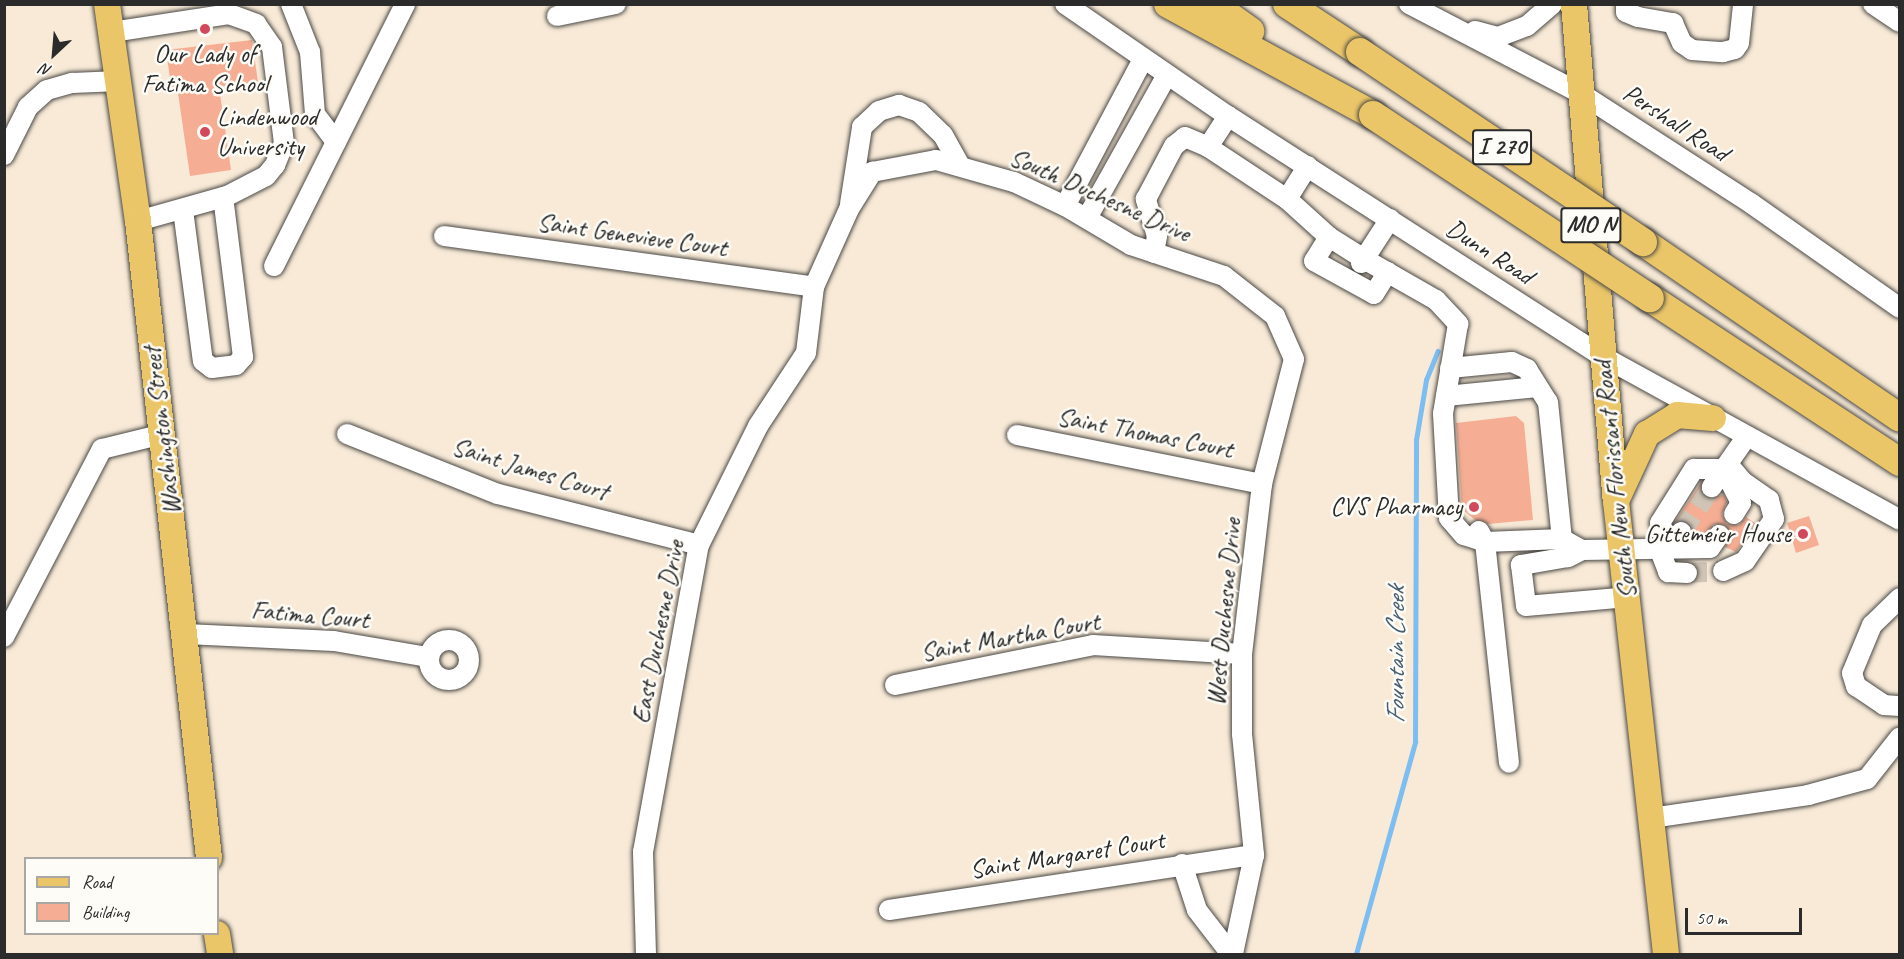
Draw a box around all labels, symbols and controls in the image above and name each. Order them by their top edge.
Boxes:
marker: Our Lady of Fatima School [198,22,212,36]
north arrow [24,24,84,84]
place label: Our Lady of Fatima School [143,38,267,100]
text: N [37,59,55,81]
street label: Pershall Road [1618,77,1734,169]
place label: Lindenwood University [217,101,317,162]
marker: Lindenwood University [198,125,212,139]
road number: I 270 [1472,126,1532,168]
street label: South Duchesne Drive [1005,141,1195,249]
road number: MO N [1560,204,1622,246]
street label: Saint Genevieve Court [535,206,729,264]
street label: Dunn Road [1440,212,1540,292]
street label: Washington Street [136,345,188,517]
street label: South New Florissant Road [1587,359,1643,601]
street label: Saint Thomas Court [1054,401,1236,465]
street label: Saint James Court [448,430,612,508]
place label: CVS Pharmacy [1330,491,1462,523]
marker: CVS Pharmacy [1467,500,1481,514]
street label: West Duchesne Drive [1200,517,1248,707]
place label: Gittemeier House [1645,518,1791,550]
marker: Gittemeier House [1796,527,1810,541]
street label: East Duchesne Drive [625,538,691,726]
water label: Fountain Creek [1380,587,1412,723]
street label: Fatima Court [250,594,370,636]
street label: Saint Martha Court [918,606,1102,668]
street label: Saint Margaret Court [968,824,1166,886]
legend [24,857,219,935]
text: Road [82,871,112,893]
scale bar [1688,896,1805,934]
text: Building [82,901,129,923]
text: 50 m [1696,907,1727,929]

